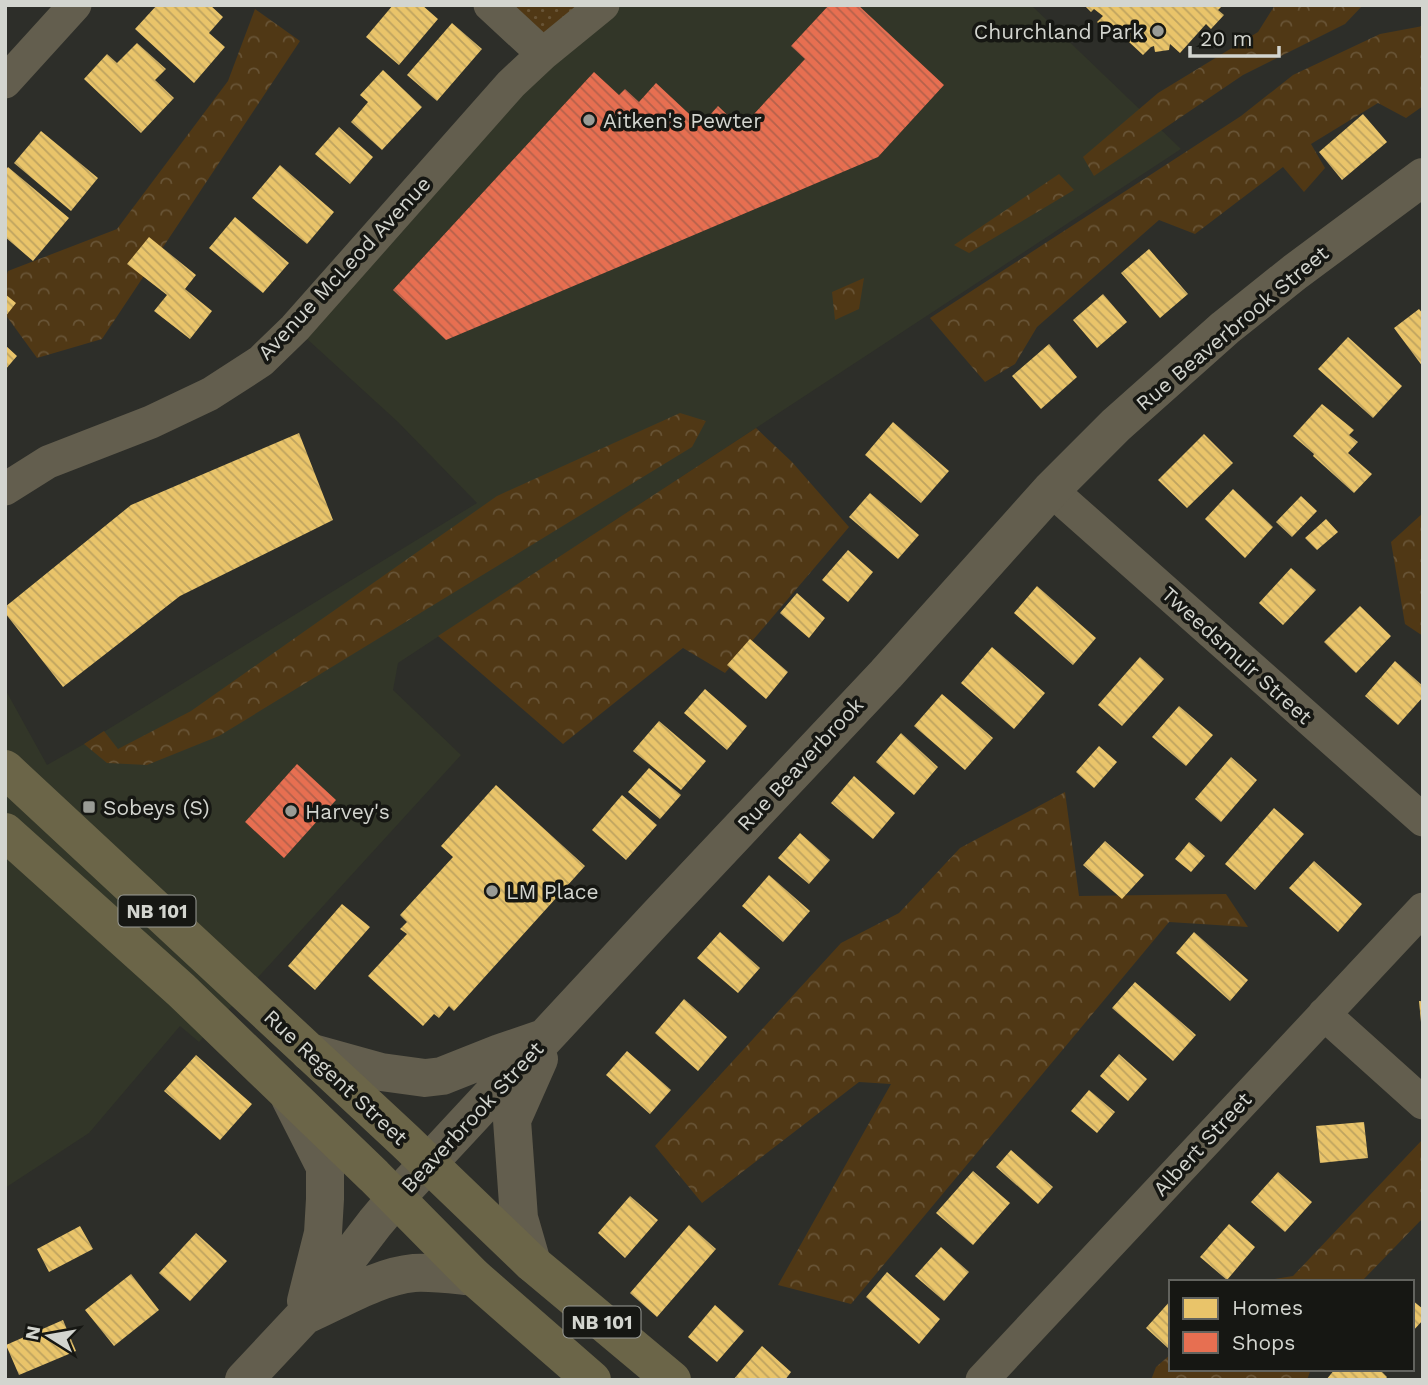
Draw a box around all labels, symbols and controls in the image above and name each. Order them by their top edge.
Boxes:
scale bar [1190,14,1279,58]
place label: Churchland Park [974,19,1144,44]
marker: Churchland Park [1150,23,1166,39]
text: 20 m [1200,26,1252,51]
place label: Aitken's Pewter [603,108,762,133]
marker: Aitken's Pewter [581,112,597,128]
street label: Avenue McLeod Avenue [252,171,436,365]
street label: Rue Beaverbrook Street [1131,240,1333,416]
street label: Tweedsmuir Street [1157,581,1318,729]
street label: Rue Beaverbrook [732,692,868,836]
place label: Sobeys (S) [103,795,210,820]
marker: Sobeys (S) [81,799,97,815]
place label: Harvey's [305,799,390,824]
marker: Harvey's [283,803,299,819]
place label: LM Place [506,879,599,904]
marker: LM Place [484,883,500,899]
road number: NB 101 [118,896,196,926]
street label: Rue Regent Street [259,1004,413,1150]
street label: Beaverbrook Street [396,1036,549,1198]
street label: Albert Street [1148,1087,1257,1201]
legend [1169,1280,1414,1371]
text: Homes [1232,1295,1303,1320]
north arrow [14,1301,84,1371]
road number: NB 101 [564,1306,640,1338]
text: N [20,1324,45,1342]
text: Shops [1232,1330,1295,1355]

